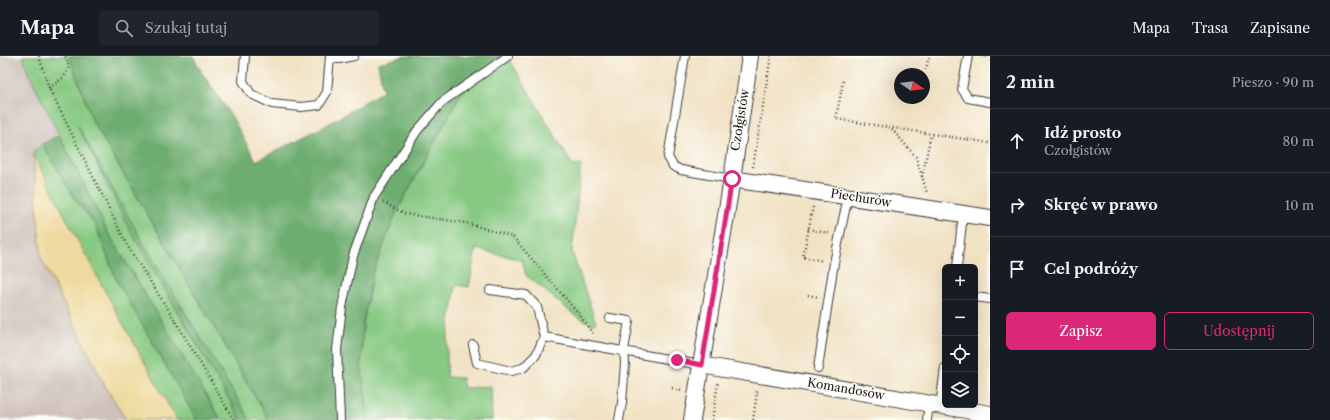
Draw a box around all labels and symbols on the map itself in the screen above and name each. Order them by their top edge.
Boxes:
north arrow [894,68,930,104]
street label: Czołgistów [727,87,752,152]
route start [723,170,741,188]
street label: Piechurów [830,185,894,210]
route end [668,351,686,369]
street label: Komandosów [806,374,887,403]

